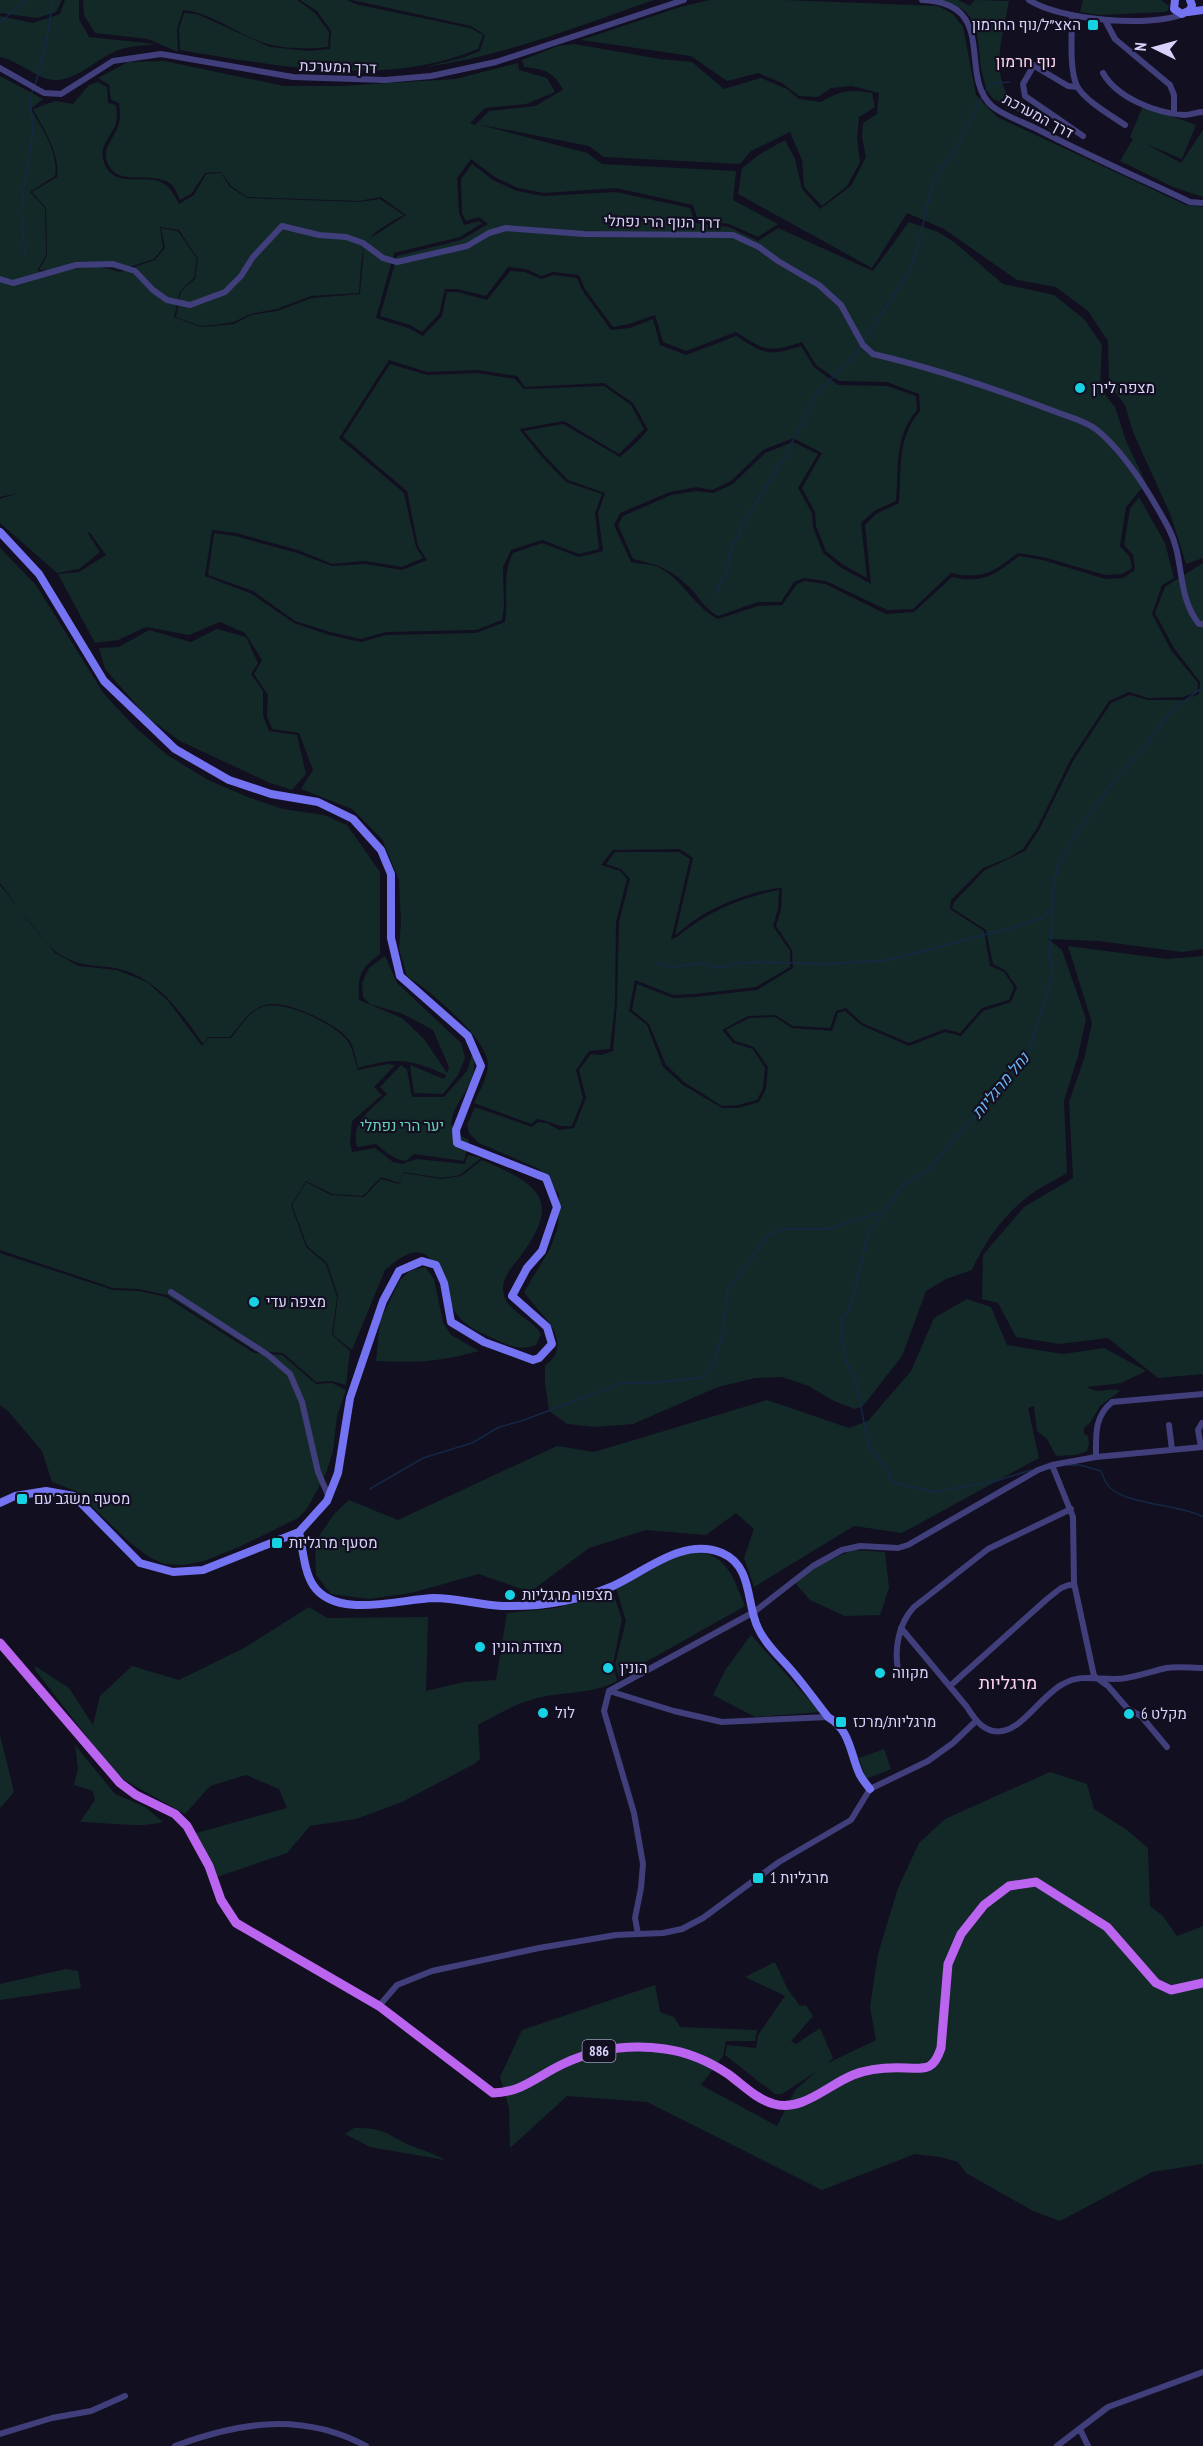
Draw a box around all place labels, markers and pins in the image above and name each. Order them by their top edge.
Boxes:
place label: האצ״ל/נוף החרמון [972,15,1081,34]
marker: האצ״ל/נוף החרמון [1086,18,1100,32]
place label: מצפה לירן [1092,378,1155,397]
marker: מצפה לירן [1073,381,1087,395]
place label: מצפה עדי [266,1292,326,1311]
marker: מצפה עדי [247,1295,261,1309]
place label: מסעף משגב עם [34,1489,130,1508]
marker: מסעף משגב עם [15,1492,29,1506]
place label: מסעף מרגליות [289,1533,378,1552]
marker: מסעף מרגליות [270,1536,284,1550]
place label: מצפור מרגליות [522,1585,613,1604]
marker: מצפור מרגליות [503,1588,517,1602]
place label: מצודת הונין [492,1637,562,1656]
marker: מצודת הונין [473,1640,487,1654]
place label: הונין [620,1658,648,1677]
marker: הונין [601,1661,615,1675]
place label: מקווה [892,1663,929,1682]
marker: מקווה [873,1666,887,1680]
place label: לול [555,1703,575,1722]
place label: מקלט 6 [1141,1704,1187,1723]
marker: לול [536,1706,550,1720]
marker: מקלט 6 [1122,1707,1136,1721]
place label: מרגליות/מרכז [853,1712,936,1731]
marker: מרגליות/מרכז [834,1715,848,1729]
place label: מרגליות 1 [770,1868,829,1887]
marker: מרגליות 1 [751,1871,765,1885]

